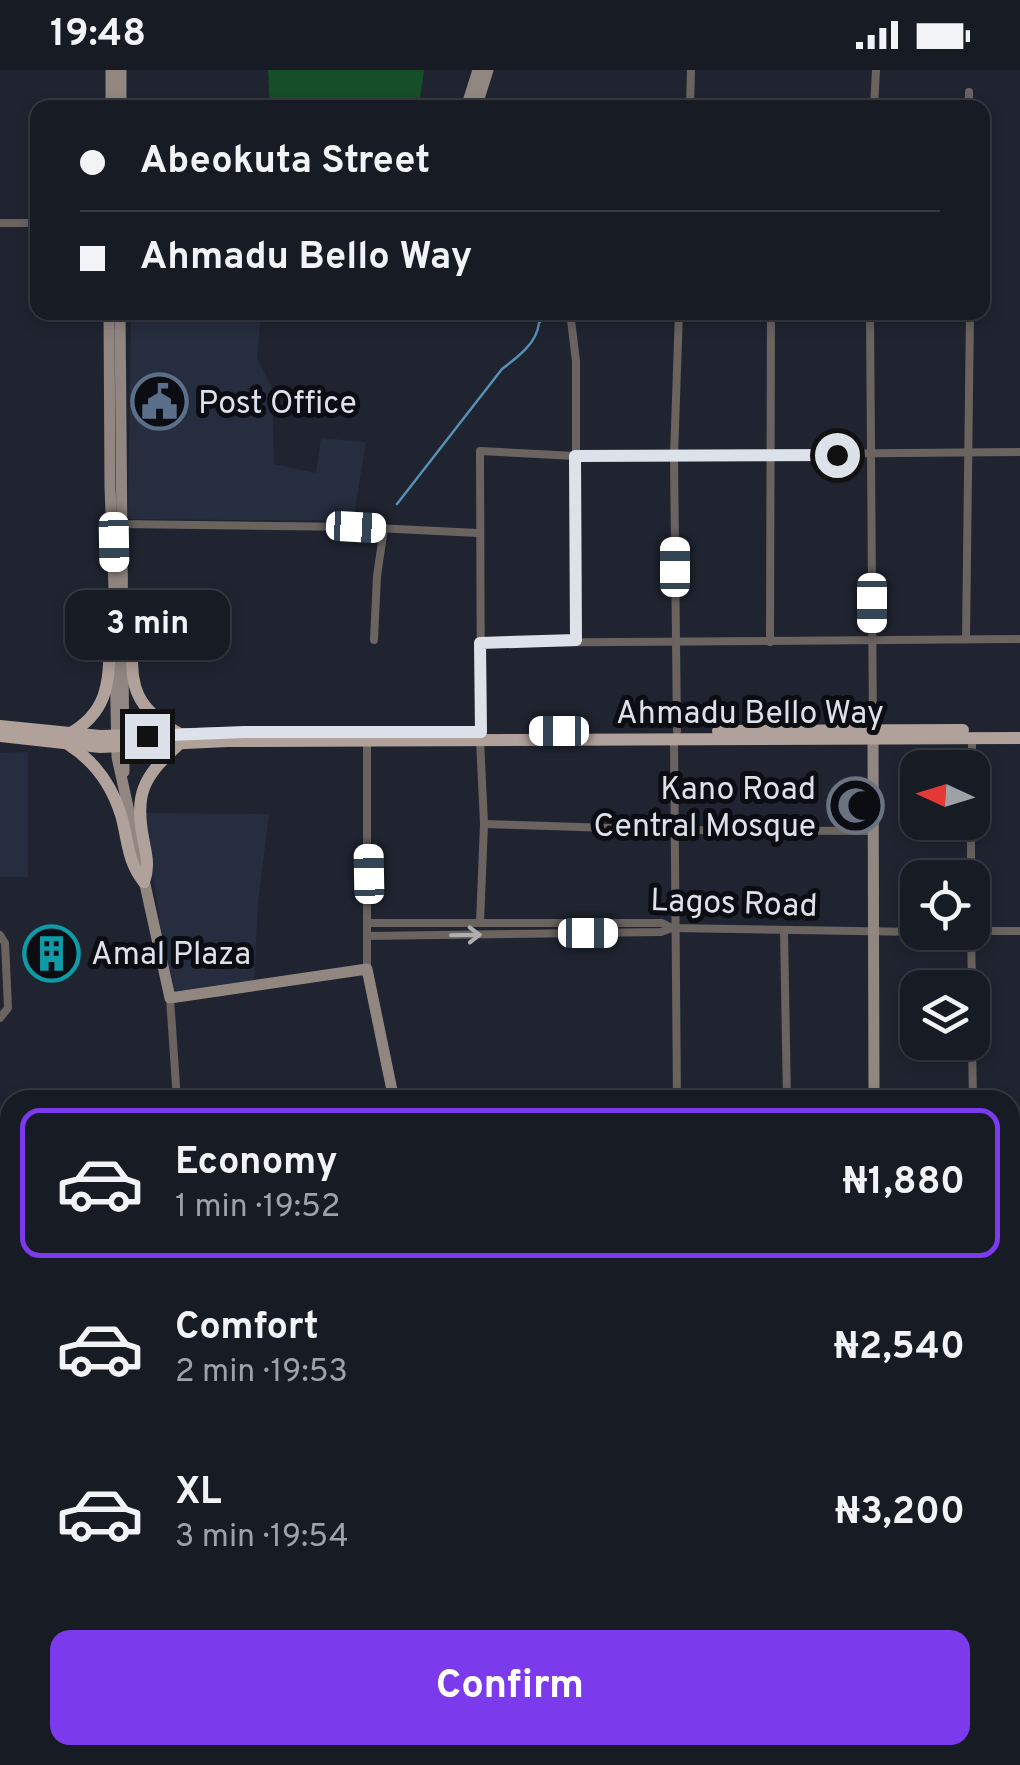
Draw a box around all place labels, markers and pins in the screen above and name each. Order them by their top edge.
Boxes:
public building icon: Post Office [129,372,189,432]
place label: Post Office [198,385,357,425]
place label: Kano Road Central Mosque [594,771,816,848]
mosque icon: Kano Road Central Mosque [825,776,885,836]
building icon: Amal Plaza [22,923,82,983]
place label: Amal Plaza [91,936,251,976]

